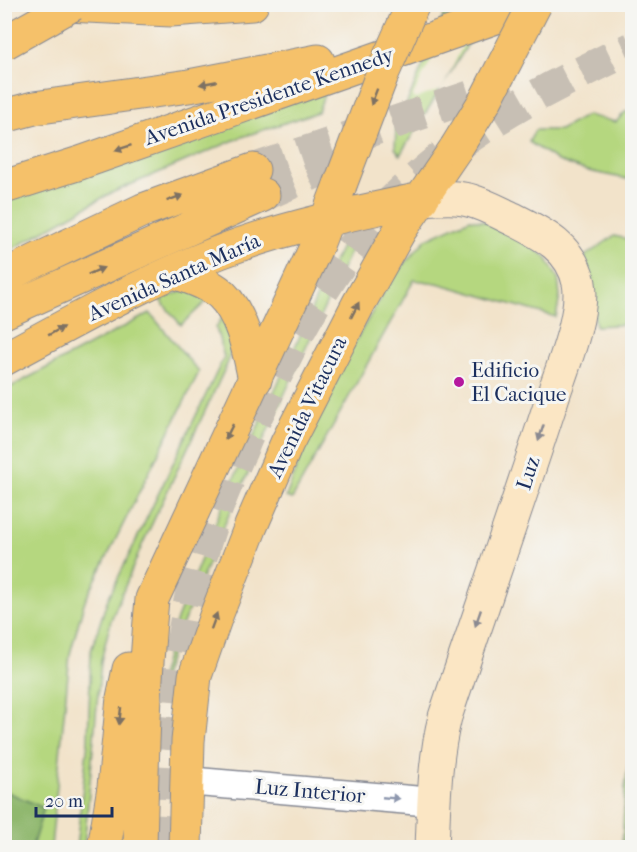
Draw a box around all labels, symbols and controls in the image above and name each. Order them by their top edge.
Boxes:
street label: Avenida Presidente Kennedy [140,42,397,150]
one-way arrow [199,79,218,88]
one-way arrow [368,88,378,106]
one-way arrow [114,143,132,153]
one-way arrow [166,193,184,203]
street label: Avenida Santa María [83,228,264,326]
one-way arrow [88,266,106,276]
one-way arrow [350,301,360,318]
one-way arrow [48,326,65,336]
street label: Avenida Vitacura [262,332,352,482]
place label: Edificio El Cacique [471,358,566,406]
marker: Edificio El Cacique [452,375,466,389]
one-way arrow [224,424,234,441]
one-way arrow [535,424,545,442]
street label: Luz [511,453,545,493]
one-way arrow [473,609,483,627]
one-way arrow [210,612,220,630]
one-way arrow [116,707,125,726]
street label: Luz Interior [254,774,366,808]
scale bar [36,780,112,818]
text: 20 m [45,791,83,812]
one-way arrow [382,793,401,802]

